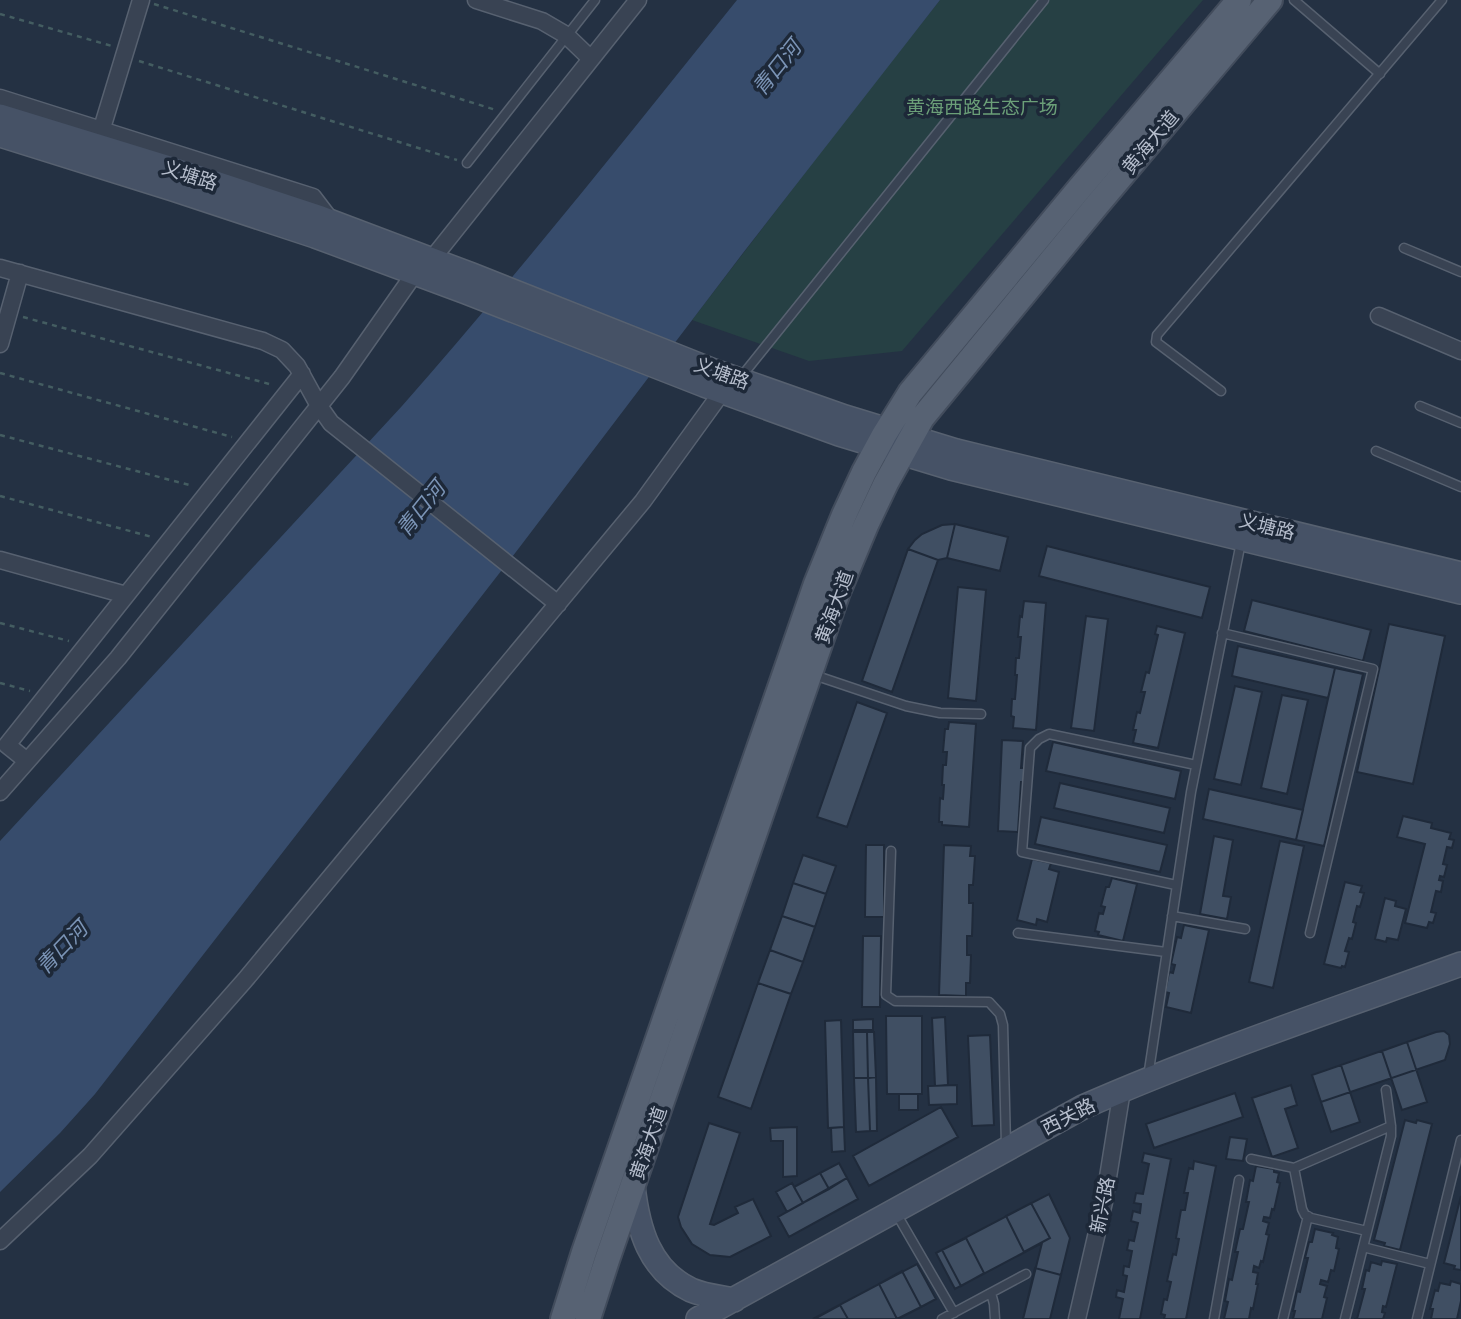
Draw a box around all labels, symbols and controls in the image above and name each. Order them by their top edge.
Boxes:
water label: 青口河 [746,32,809,101]
park label: 黄海西路生态广场 [906,95,1058,119]
street label: 黄海大道 [1116,105,1184,179]
street label: 义塘路 [159,155,221,195]
street label: 义塘路 [691,352,753,394]
water label: 青口河 [390,473,453,542]
street label: 义塘路 [1236,507,1298,545]
street label: 黄海大道 [810,567,858,647]
water label: 青口河 [30,913,96,980]
street label: 西关路 [1037,1092,1099,1140]
street label: 黄海大道 [624,1103,672,1183]
street label: 新兴路 [1085,1175,1119,1235]

